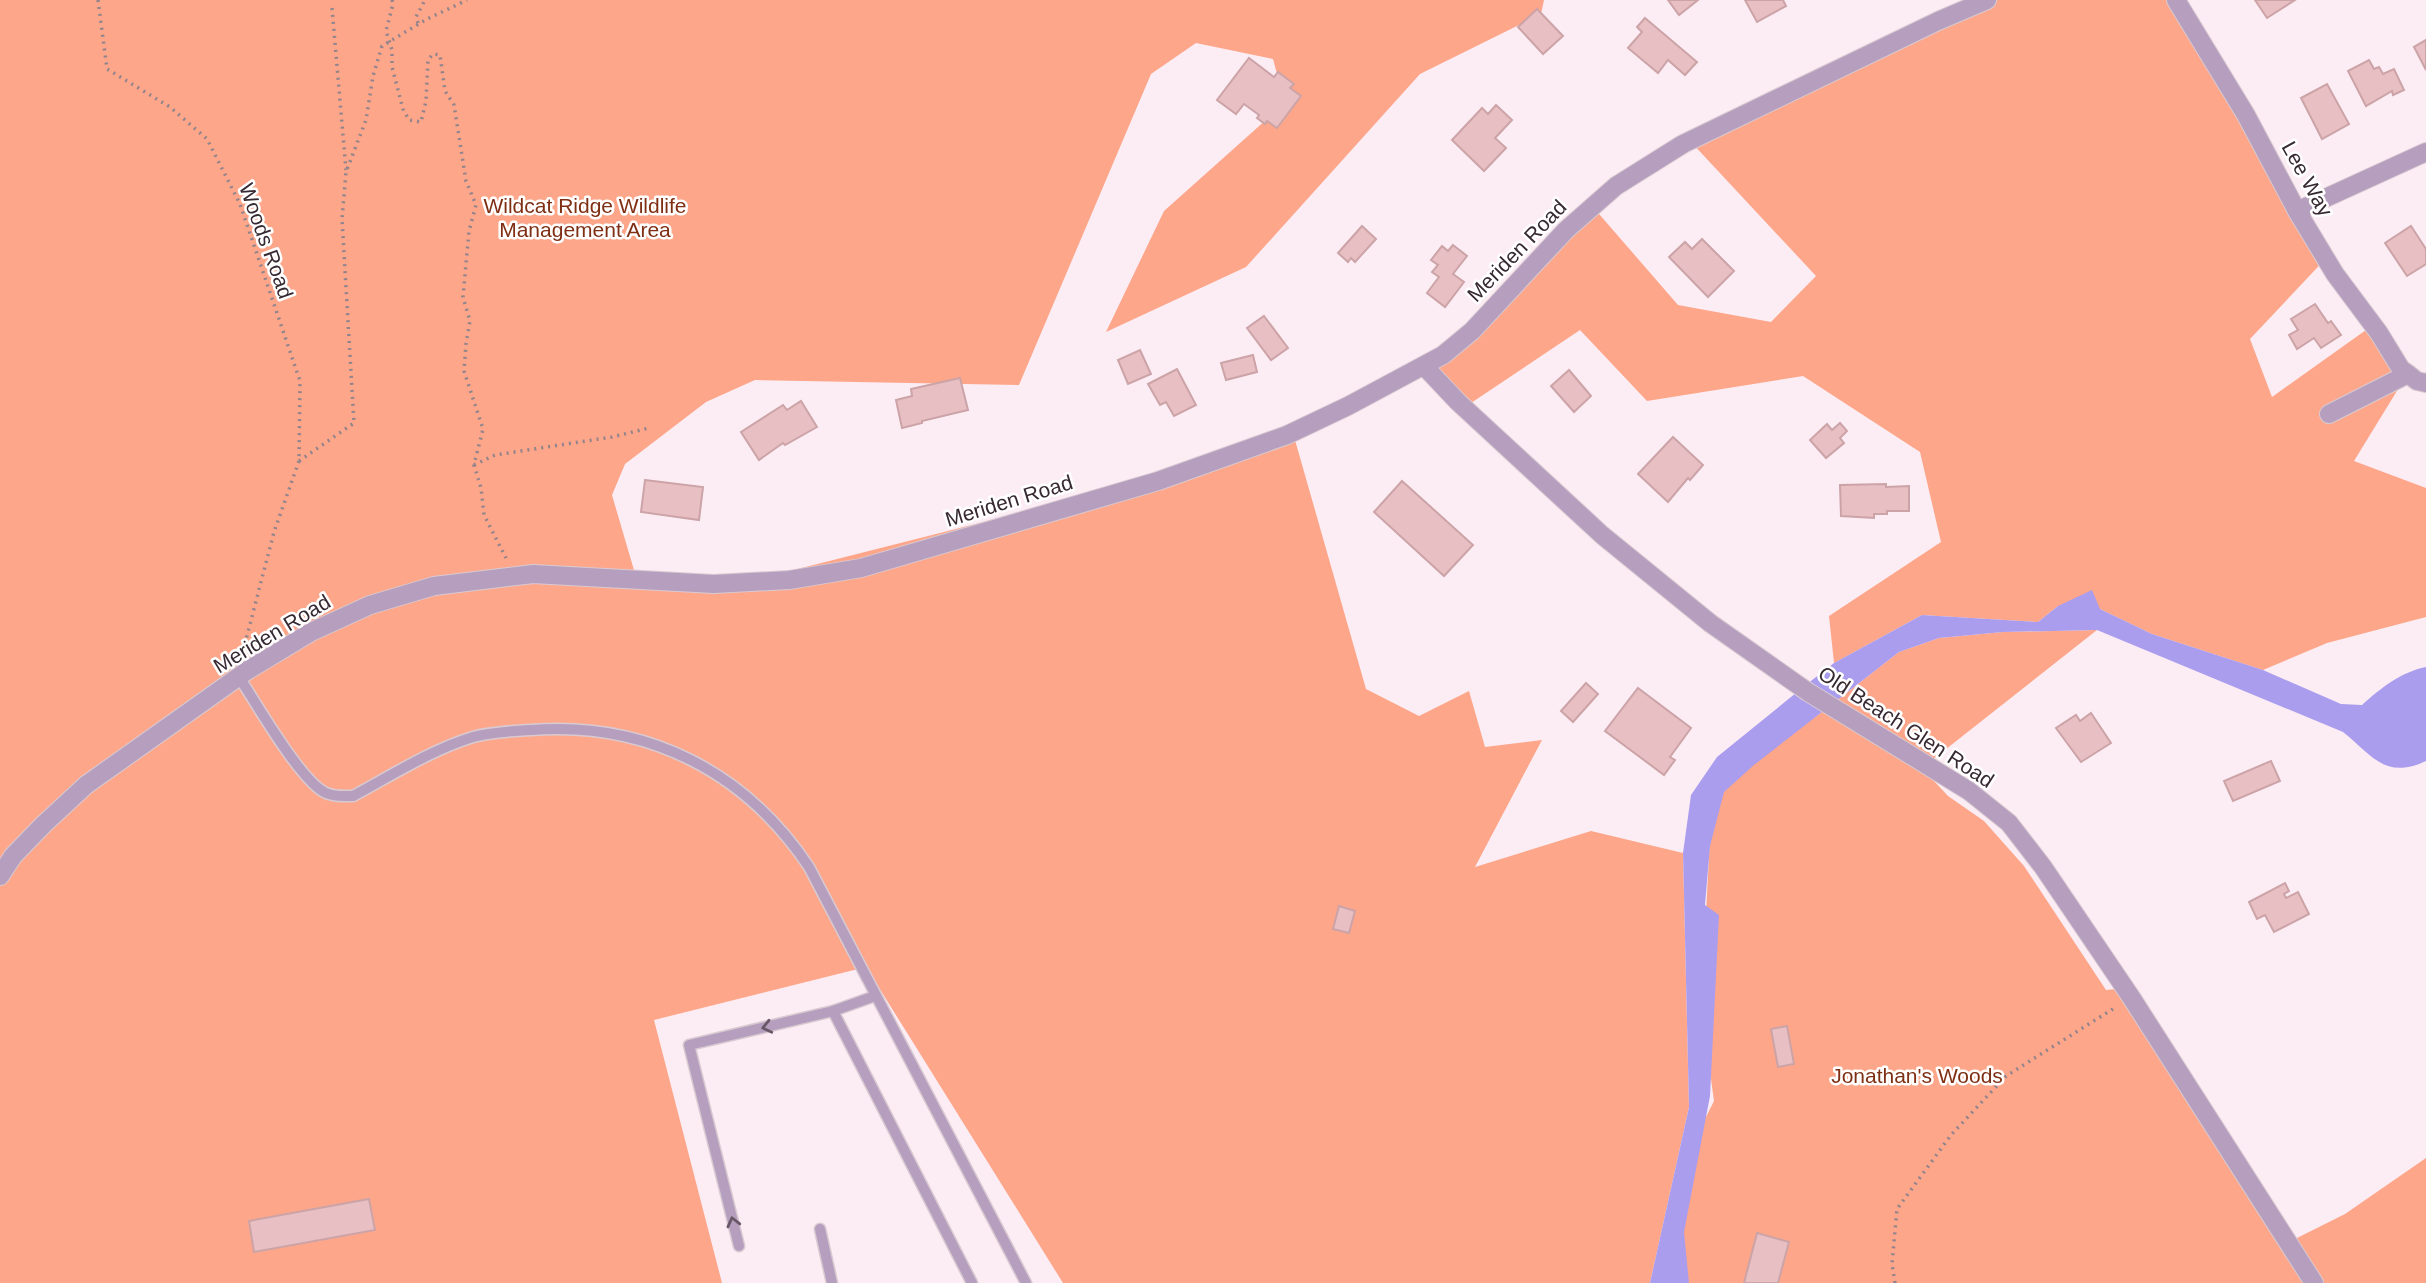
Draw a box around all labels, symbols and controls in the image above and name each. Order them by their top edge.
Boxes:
street label: Lee Way [2277,137,2338,221]
street label: Woods Road [235,180,298,302]
park label: Wildcat Ridge Wildlife Management Area [483,194,687,241]
street label: Meriden Road [1463,195,1571,306]
street label: Meriden Road [942,470,1075,531]
street label: Meriden Road [209,590,334,677]
street label: Old Beach Glen Road [1814,661,1998,792]
one-way arrow [761,1019,773,1033]
park label: Jonathan's Woods [1831,1064,2003,1087]
one-way arrow [727,1216,741,1228]

